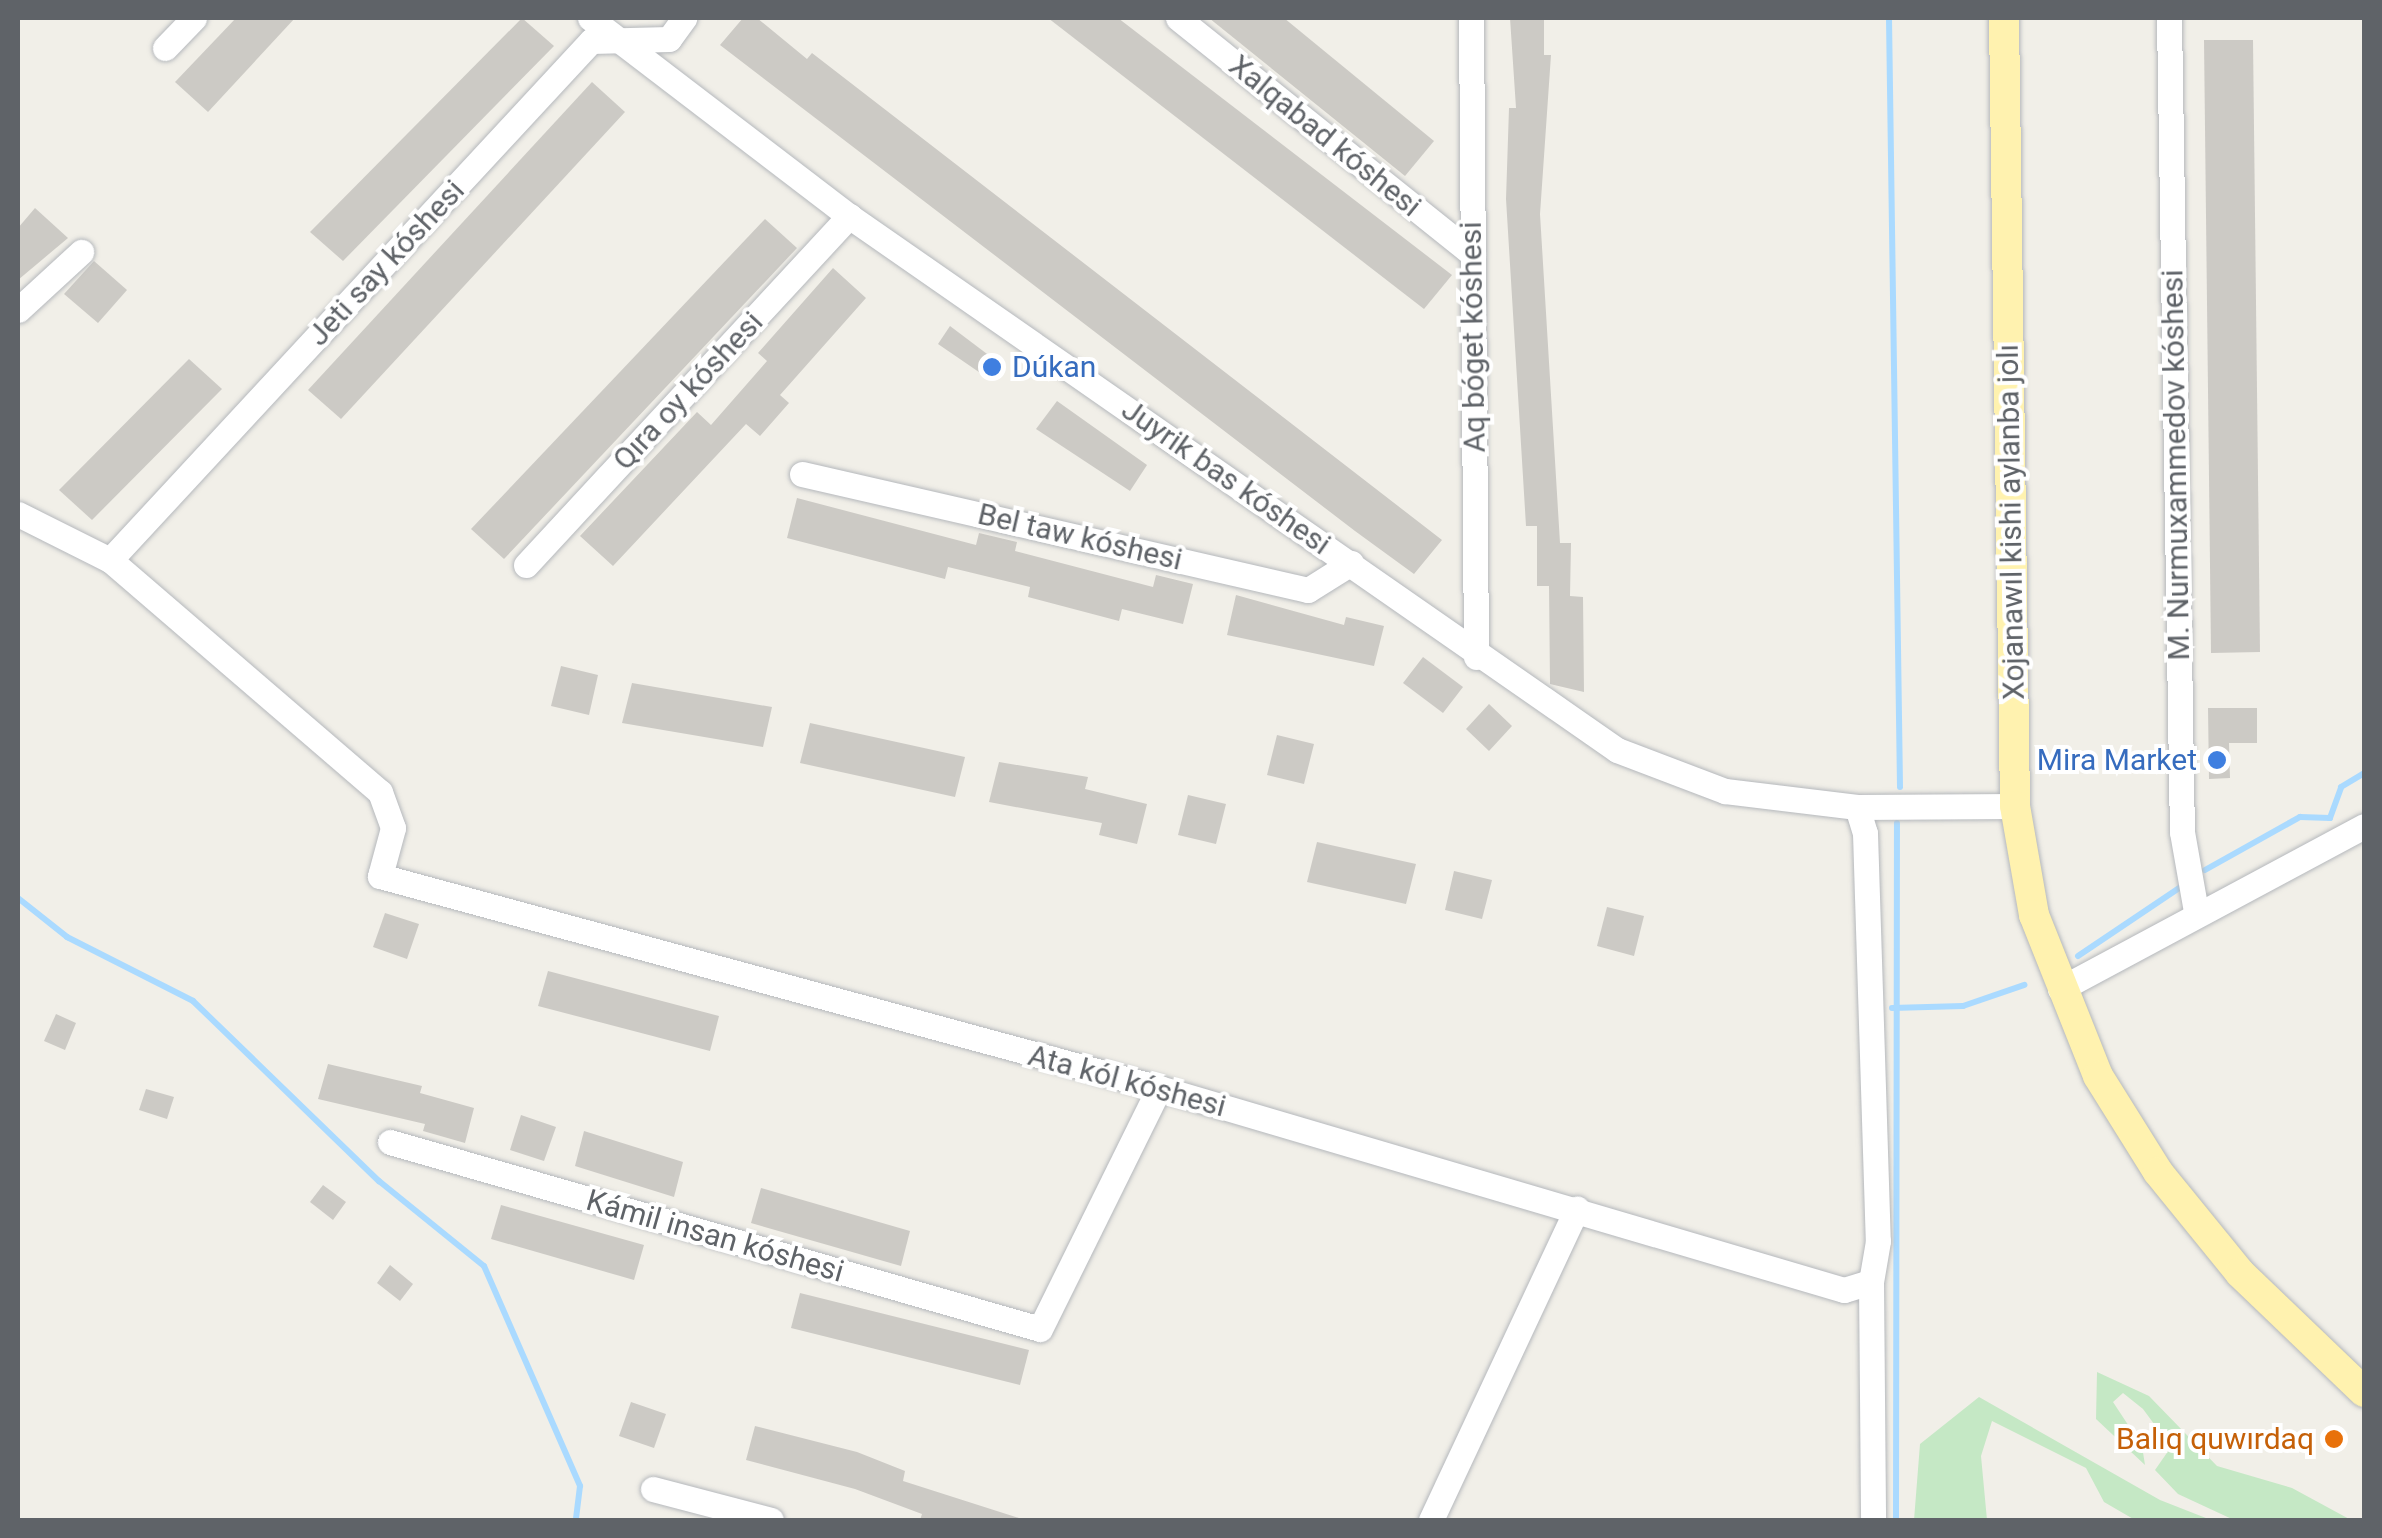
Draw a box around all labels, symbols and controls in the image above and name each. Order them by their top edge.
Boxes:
street label: Xalqabad kóshesi [1222,48,1428,224]
street label: Jeti say kóshesi [300,173,472,353]
street label: Aq bóget kóshesi [1453,221,1493,453]
street label: M. Nurmuxammedov kóshesi [2155,269,2197,661]
street label: Qıra oy kóshesi [606,305,770,477]
street label: Xojanawıl kishi aylanba jolı [1990,344,2032,700]
place label: Dúkan [1012,349,1096,385]
marker: Dúkan [981,356,1003,378]
street label: Juyrik bas kóshesi [1115,392,1337,562]
street label: Bel taw kóshesi [974,496,1186,578]
place label: Mira Market [2037,742,2197,778]
marker: Mira Market [2206,749,2228,771]
street label: Ata kól kóshesi [1024,1037,1230,1125]
street label: Kámil insan kóshesi [582,1182,848,1290]
place label: Balıq quwırdaq [2116,1421,2314,1457]
marker: Balıq quwırdaq [2323,1428,2345,1450]

